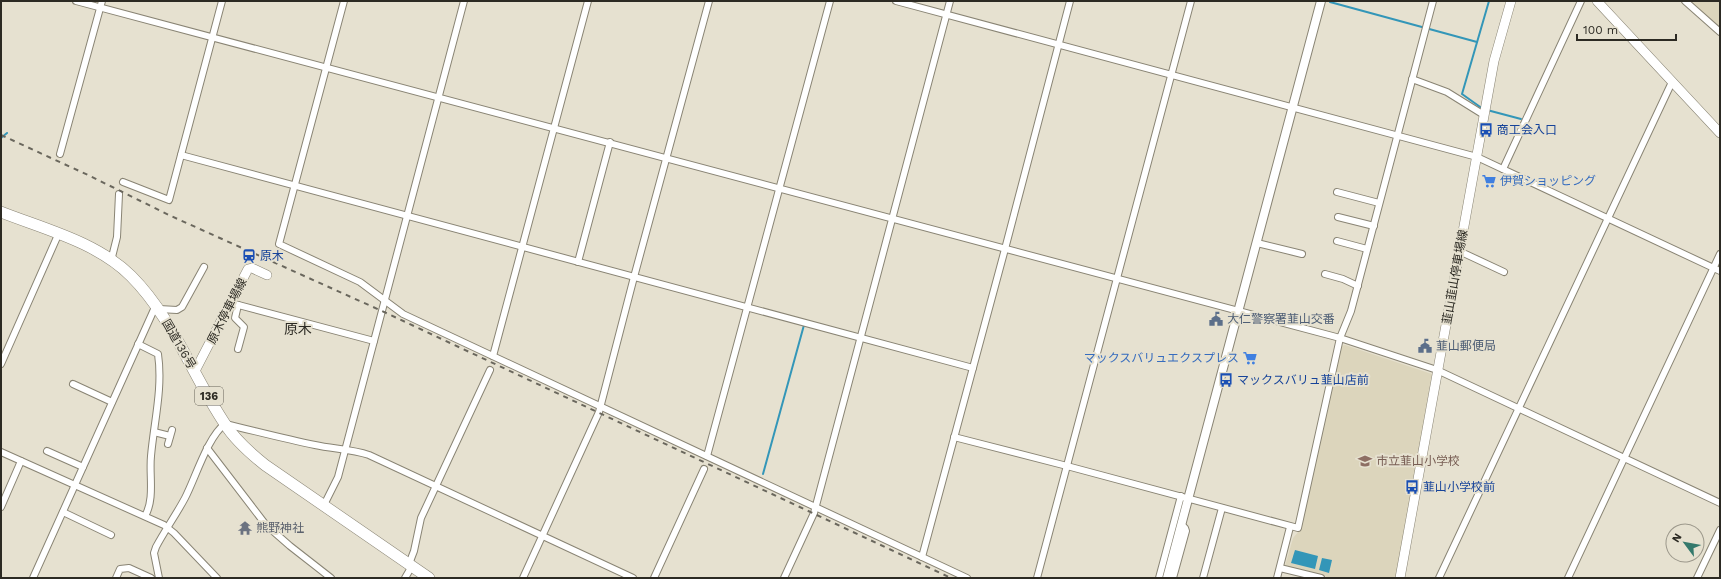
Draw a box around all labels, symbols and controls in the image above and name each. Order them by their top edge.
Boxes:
scale bar [1577,16,1676,42]
text: 100 m [1583,23,1618,37]
bus stop icon: 商工会入口 [1478,122,1494,138]
place label: 商工会入口 [1497,123,1557,137]
supermarket icon: 伊賀ショッピング [1481,173,1497,189]
place label: 伊賀ショッピング [1500,174,1596,188]
street label: 韮山韮山停車場線 [1440,229,1470,325]
station icon: 原木 [241,248,257,264]
place label: 原木 [260,249,284,263]
street label: 原木停車場線 [204,276,250,346]
public building icon: 大仁警察署韮山交番 [1208,311,1224,327]
place label: 大仁警察署韮山交番 [1227,312,1335,326]
street label: 国道136号 [159,317,199,371]
district label: 原木 [284,321,312,337]
public building icon: 韮山郵便局 [1417,338,1433,354]
place label: 韮山郵便局 [1436,339,1496,353]
supermarket icon: マックスバリュエクスプレス [1242,350,1258,366]
place label: マックスバリュエクスプレス [1084,351,1239,365]
bus stop icon: マックスバリュ韮山店前 [1218,372,1234,388]
place label: マックスバリュ韮山店前 [1237,373,1369,387]
road number: 136 [195,387,223,405]
school or university icon: 市立韮山小学校 [1357,453,1373,469]
place label: 市立韮山小学校 [1376,454,1460,468]
bus stop icon: 韮山小学校前 [1404,479,1420,495]
place label: 韮山小学校前 [1423,480,1495,494]
temple icon: 熊野神社 [237,520,253,536]
place label: 熊野神社 [256,521,304,535]
north arrow [1665,523,1705,563]
text: N [1669,531,1685,545]

